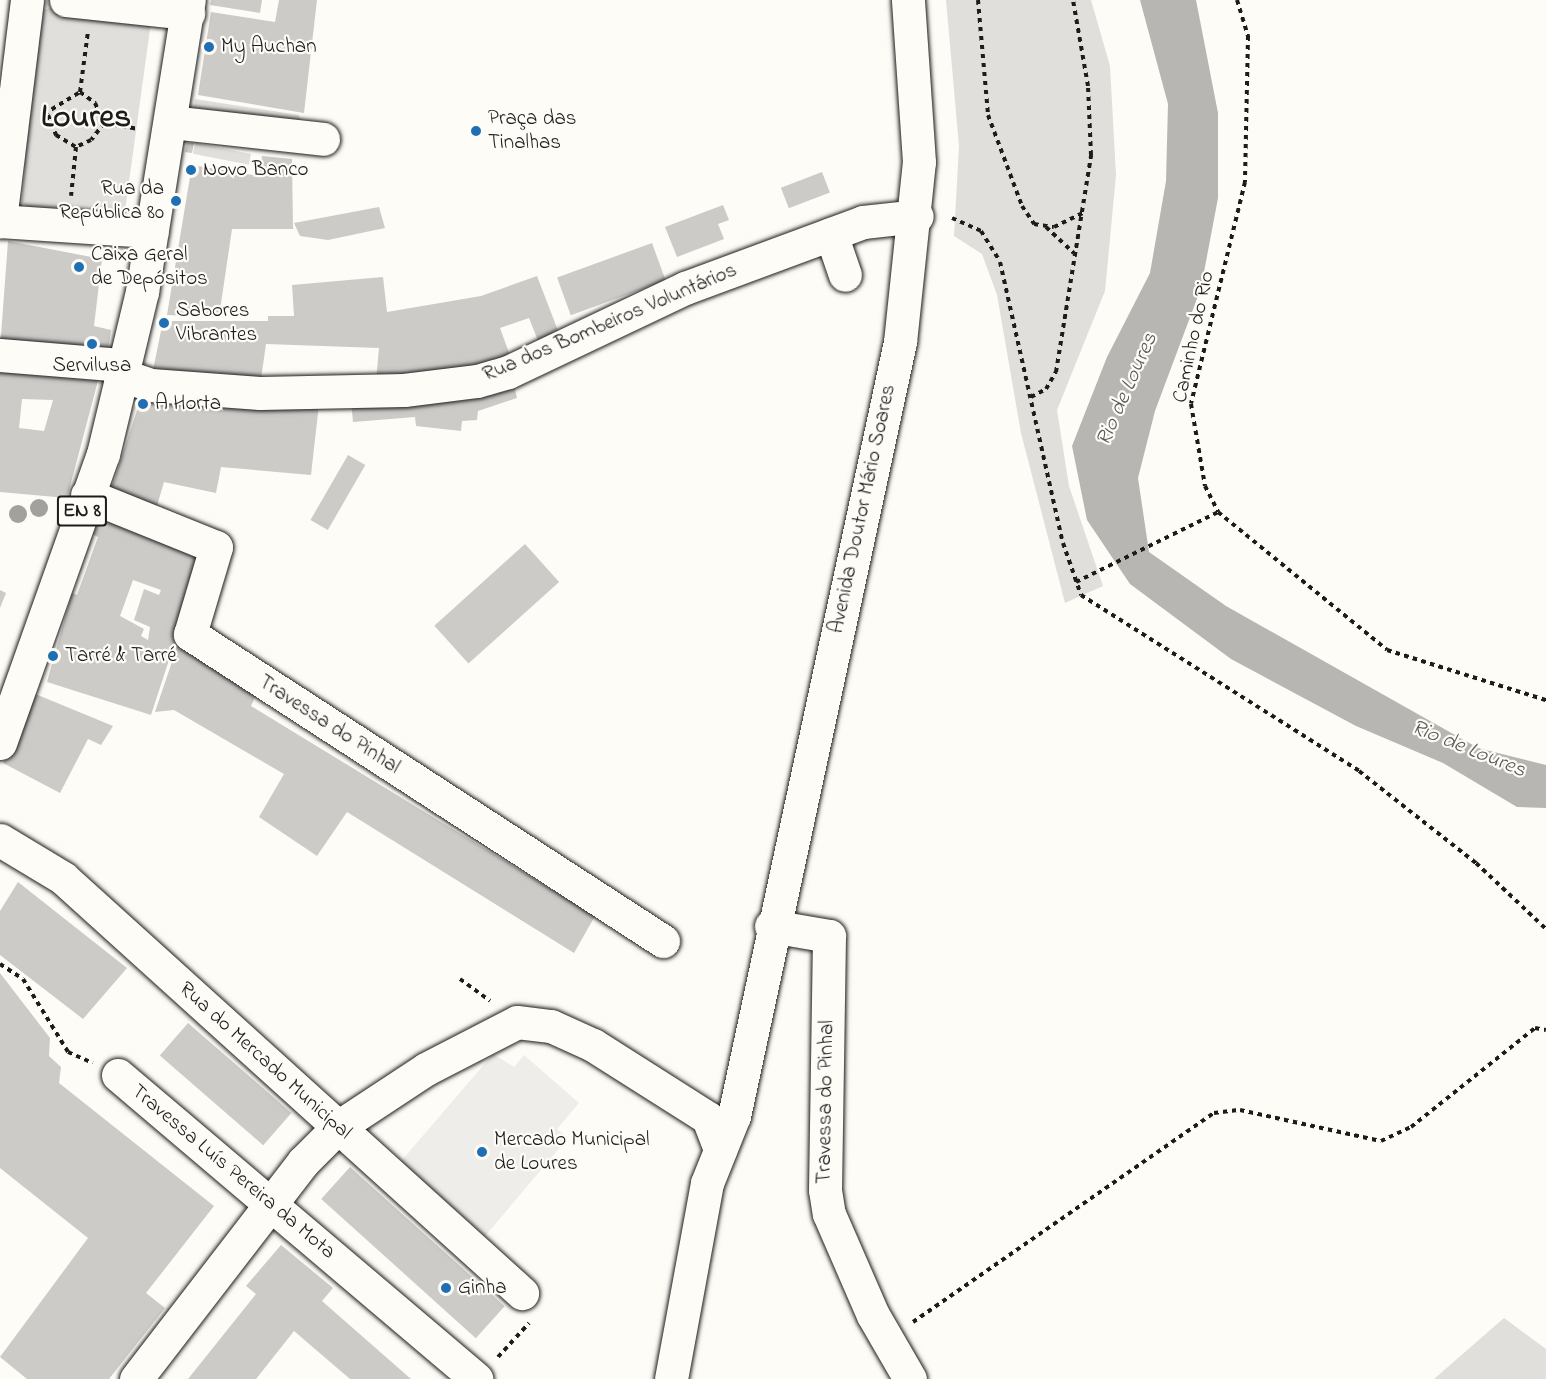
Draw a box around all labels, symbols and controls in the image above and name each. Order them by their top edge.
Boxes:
place label: My Auchan [221,34,317,60]
marker: My Auchan [202,40,216,54]
district label: Loures [41,99,131,139]
place label: Praça das Tinalhas [488,106,576,156]
marker: Praça das Tinalhas [469,124,483,138]
place label: Novo Banco [203,157,308,183]
marker: Novo Banco [184,163,198,177]
place label: Rua da República 80 [59,176,164,226]
marker: Rua da República 80 [169,194,183,208]
place label: Caixa Geral de Depósitos [91,242,208,292]
street label: Rua dos Bombeiros Voluntários [479,258,741,388]
marker: Caixa Geral de Depósitos [72,260,86,274]
street label: Caminho do Rio [1168,269,1220,405]
place label: Sabores Vibrantes [176,298,257,348]
marker: Sabores Vibrantes [157,316,171,330]
water label: Rio de Loures [1091,329,1165,451]
marker: Servilusa [85,337,99,351]
place label: Servilusa [53,353,131,379]
street label: Avenida Doutor Mário Soares [824,382,902,636]
place label: A Horta [155,391,221,417]
marker: A Horta [136,397,150,411]
road number: EN 8 [56,494,107,528]
place label: Tarré & Tarré [65,643,177,669]
marker: Tarré & Tarré [46,649,60,663]
street label: Travessa do Pinhal [253,670,405,780]
water label: Rio de Loures [1407,715,1529,785]
street label: Rua do Mercado Municipal [173,977,357,1145]
street label: Travessa do Pinhal [812,1020,840,1184]
street label: Travessa Luís Pereira da Mota [126,1079,340,1265]
place label: Mercado Municipal de Loures [494,1127,650,1177]
marker: Mercado Municipal de Loures [475,1145,489,1159]
place label: Ginha [458,1275,507,1301]
marker: Ginha [439,1281,453,1295]

